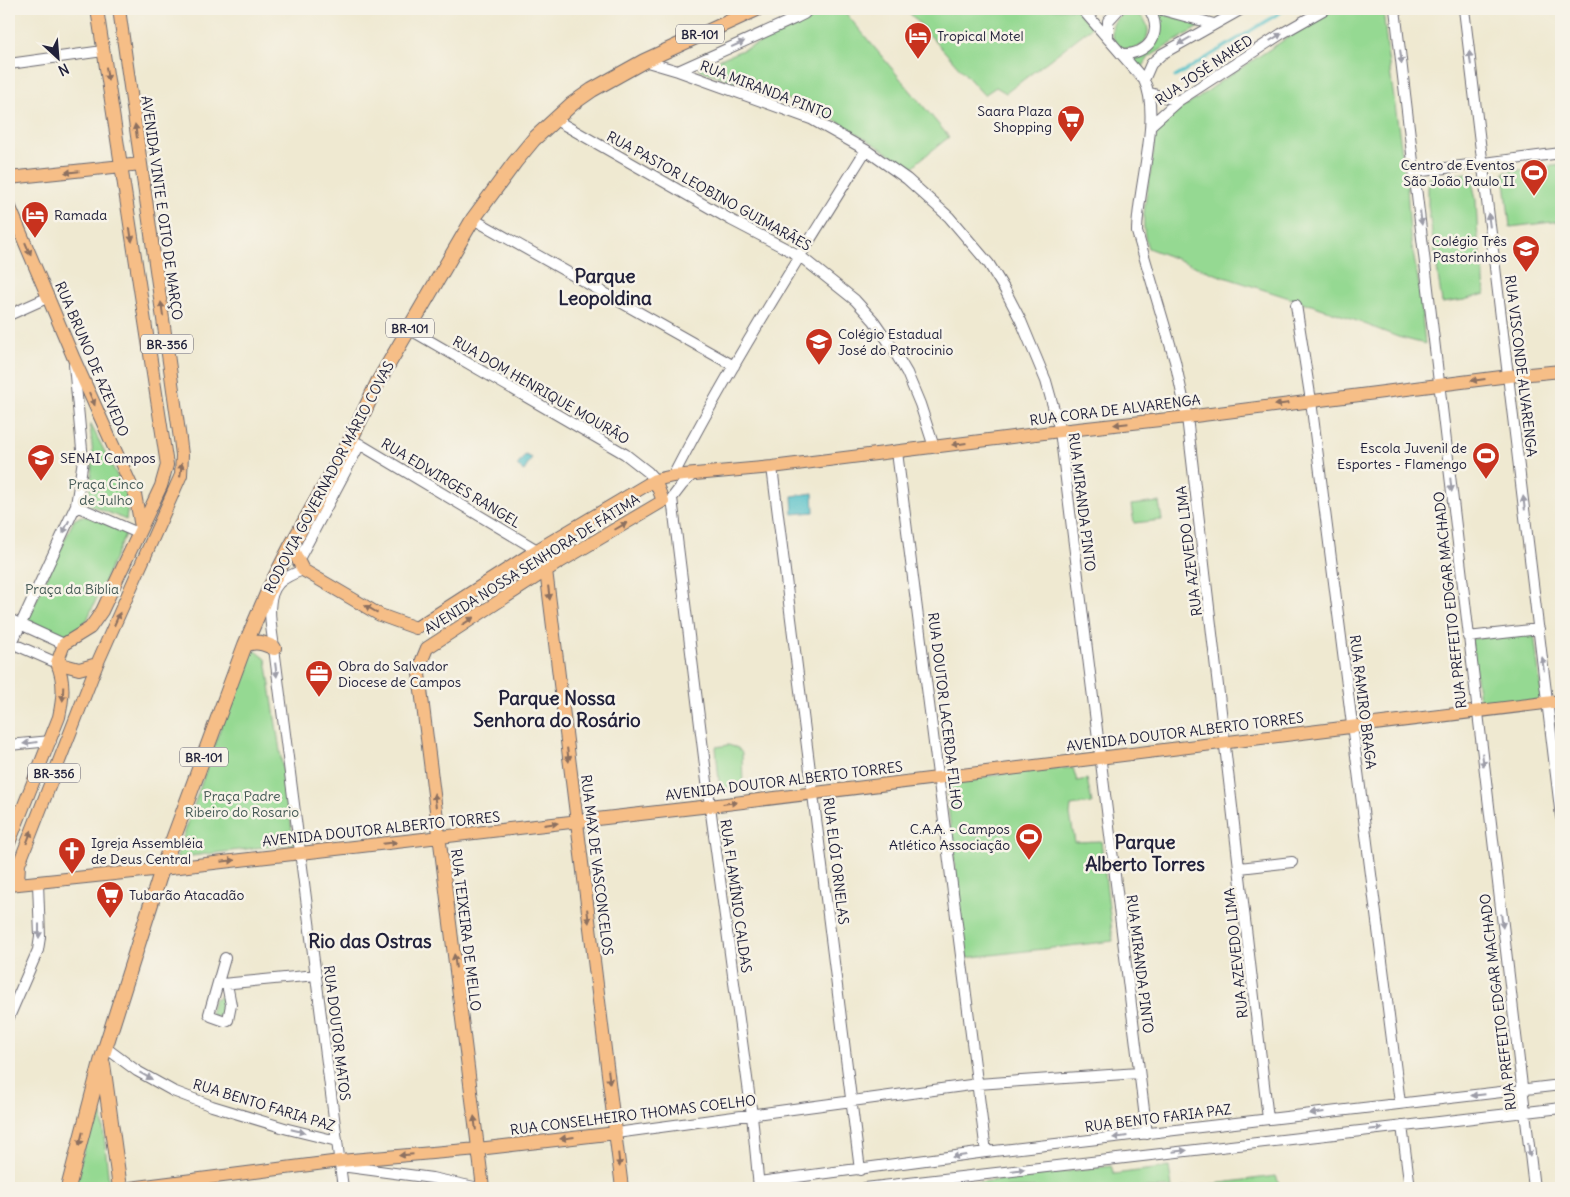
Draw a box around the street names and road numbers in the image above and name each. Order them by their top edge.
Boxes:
road number: BR-101 [676,24,724,44]
street label: RUA JOSÉ NAKED [1152,31,1256,109]
street label: RUA MIRANDA PINTO [697,57,835,124]
street label: AVENIDA VINTE E OITO DE MARÇO [137,95,187,322]
street label: RUA PASTOR LEOBINO GUIMARÃES [604,127,815,255]
street label: RUA VISCONDE ALVARENGA [1501,274,1541,458]
street label: RUA BRUNO DE AZEVEDO [51,279,133,439]
road number: BR-101 [386,318,434,338]
street label: RUA DOM HENRIQUE MOURÃO [449,332,633,448]
road number: BR-356 [141,334,193,354]
street label: RODOVIA GOVERNADOR MÁRIO COVAS [260,358,398,596]
street label: RUA CORA DE ALVARENGA [1029,391,1201,429]
street label: RUA MIRANDA PINTO [1065,431,1099,573]
street label: RUA EDWIRGES RANGEL [378,434,524,532]
street label: RUA AZEVEDO LIMA [1172,485,1206,617]
street label: AVENIDA NOSSA SENHORA DE FÁTIMA [421,490,643,638]
street label: RUA PREFEITO EDGAR MACHADO [1430,490,1470,710]
street label: RUA DOUTOR LACERDA FILHO [924,611,966,811]
street label: RUA RAMIRO BRAGA [1346,634,1380,770]
street label: AVENIDA DOUTOR ALBERTO TORRES [1065,708,1305,755]
road number: BR-101 [180,748,228,766]
street label: AVENIDA DOUTOR ALBERTO TORRES [664,757,904,804]
road number: BR-356 [28,764,80,782]
street label: RUA MAX DE VASCONCELOS [577,773,617,957]
street label: RUA ELÓI ORNELAS [819,796,853,926]
street label: AVENIDA DOUTOR ALBERTO TORRES [261,808,501,850]
street label: RUA FLAMÍNIO CALDAS [716,818,756,974]
street label: RUA TEIXEIRA DE MELLO [447,848,485,1012]
street label: RUA AZEVEDO LIMA [1220,887,1252,1019]
street label: RUA PREFEITO EDGAR MACHADO [1476,892,1520,1111]
street label: RUA MIRANDA PINTO [1123,893,1157,1035]
street label: RUA DOUTOR MATOS [320,964,354,1102]
street label: RUA BENTO FARIA PAZ [191,1075,337,1135]
street label: RUA CONSELHEIRO THOMAS COELHO [509,1091,757,1139]
street label: RUA BENTO FARIA PAZ [1084,1100,1232,1136]

